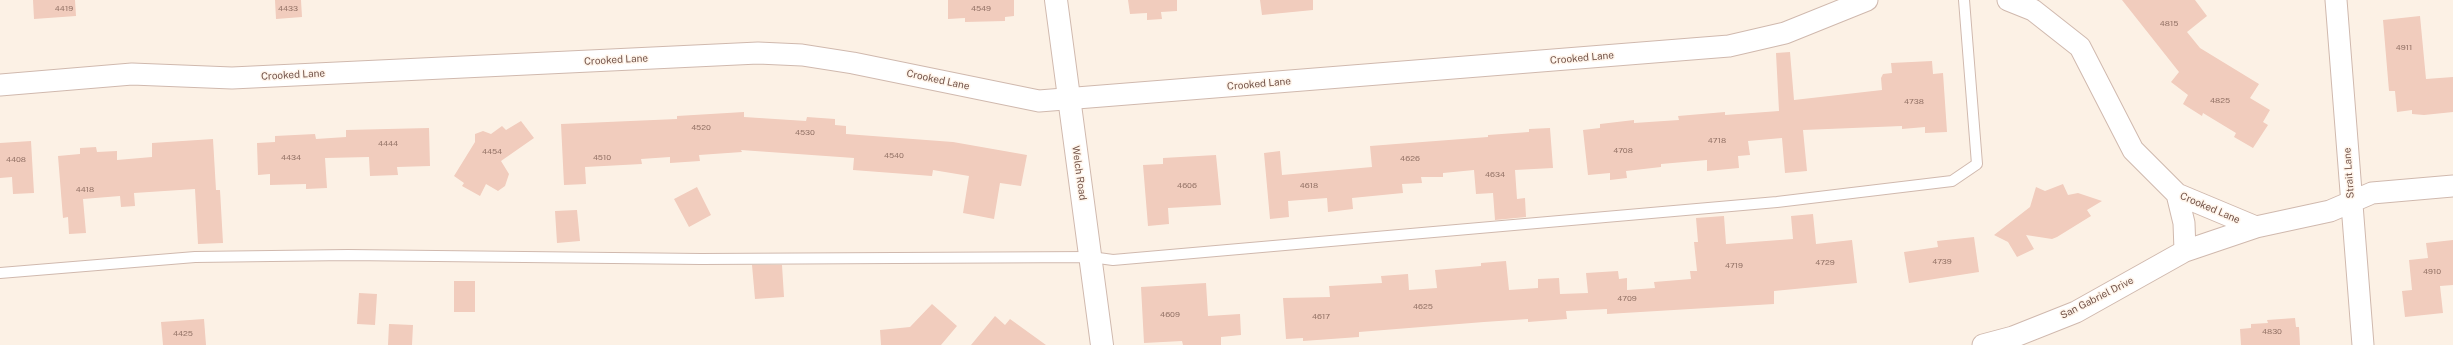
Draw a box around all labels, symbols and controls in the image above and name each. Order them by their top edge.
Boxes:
house number: 4419 [55,4,73,14]
house number: 4433 [278,4,298,14]
house number: 4549 [971,4,991,14]
house number: 4815 [2160,19,2178,29]
house number: 4911 [2396,43,2412,53]
street label: Crooked Lane [1550,49,1614,67]
street label: Crooked Lane [584,52,648,68]
street label: Crooked Lane [261,67,325,83]
street label: Crooked Lane [905,67,971,93]
street label: Crooked Lane [1227,75,1291,93]
house number: 4825 [2210,96,2230,106]
house number: 4738 [1904,97,1924,107]
house number: 4520 [691,123,711,133]
house number: 4530 [795,128,815,138]
house number: 4718 [1708,136,1726,146]
house number: 4444 [378,139,398,149]
street label: Welch Road [1069,145,1089,201]
house number: 4708 [1613,146,1633,156]
house number: 4454 [482,147,502,157]
street label: Strait Lane [2341,147,2357,199]
house number: 4540 [884,151,904,161]
house number: 4434 [281,153,301,163]
house number: 4510 [593,153,611,163]
house number: 4626 [1400,154,1420,164]
house number: 4408 [6,155,26,165]
house number: 4634 [1485,170,1505,180]
house number: 4606 [1177,181,1197,191]
house number: 4618 [1300,181,1318,191]
house number: 4418 [76,185,94,195]
street label: Crooked Lane [2178,190,2242,226]
house number: 4739 [1932,257,1952,267]
house number: 4729 [1815,258,1835,268]
house number: 4719 [1725,261,1743,271]
house number: 4910 [2423,267,2441,277]
street label: San Gabriel Drive [2058,274,2136,322]
house number: 4709 [1617,294,1637,304]
house number: 4625 [1413,302,1433,312]
house number: 4609 [1160,310,1180,320]
house number: 4617 [1312,312,1330,322]
house number: 4830 [2262,327,2282,337]
house number: 4425 [173,329,193,339]

